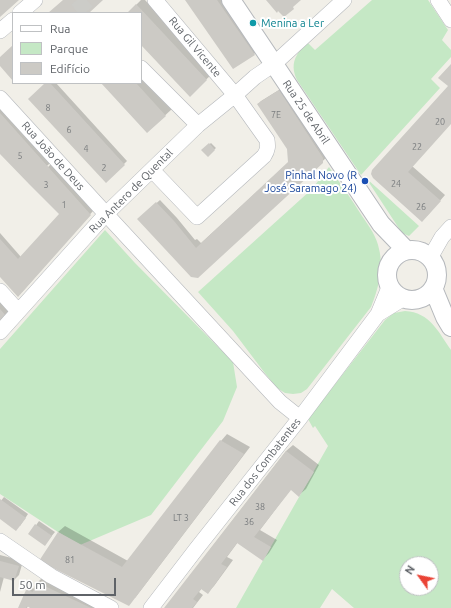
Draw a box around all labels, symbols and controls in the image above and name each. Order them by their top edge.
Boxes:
legend [12,12,142,84]
street label: Rua Gil Vicente [166,14,224,80]
place label: Menina a Ler [261,16,324,30]
marker: Menina a Ler [248,18,258,28]
text: Rua [50,22,71,35]
text: Parque [50,42,88,55]
text: Edifício [50,62,90,75]
street label: Rua 25 de Abril [280,77,332,147]
house number: 8 [45,103,51,113]
house number: 7E [271,110,281,120]
house number: 20 [435,117,445,127]
street label: Rua João de Deus [19,119,87,193]
house number: 6 [66,125,72,135]
house number: 22 [412,142,422,152]
house number: 4 [83,144,89,154]
street label: Rua Antero de Quental [86,146,176,236]
house number: 5 [17,151,23,161]
house number: 2 [101,163,107,173]
place label: Pinhal Novo (R José Saramago 24) [264,168,357,194]
marker: Pinhal Novo (R José Saramago 24) [360,176,370,186]
house number: 24 [391,179,401,189]
house number: 3 [43,180,49,190]
house number: 1 [61,200,67,210]
house number: 26 [416,202,426,212]
street label: Rua dos Combatentes [227,415,303,509]
house number: 38 [255,502,265,512]
house number: LT 3 [173,513,189,523]
house number: 36 [244,517,254,527]
house number: 81 [65,555,75,565]
north arrow [399,556,439,596]
text: N [403,563,417,577]
scale bar [14,570,118,596]
text: 50 m [19,578,46,591]

